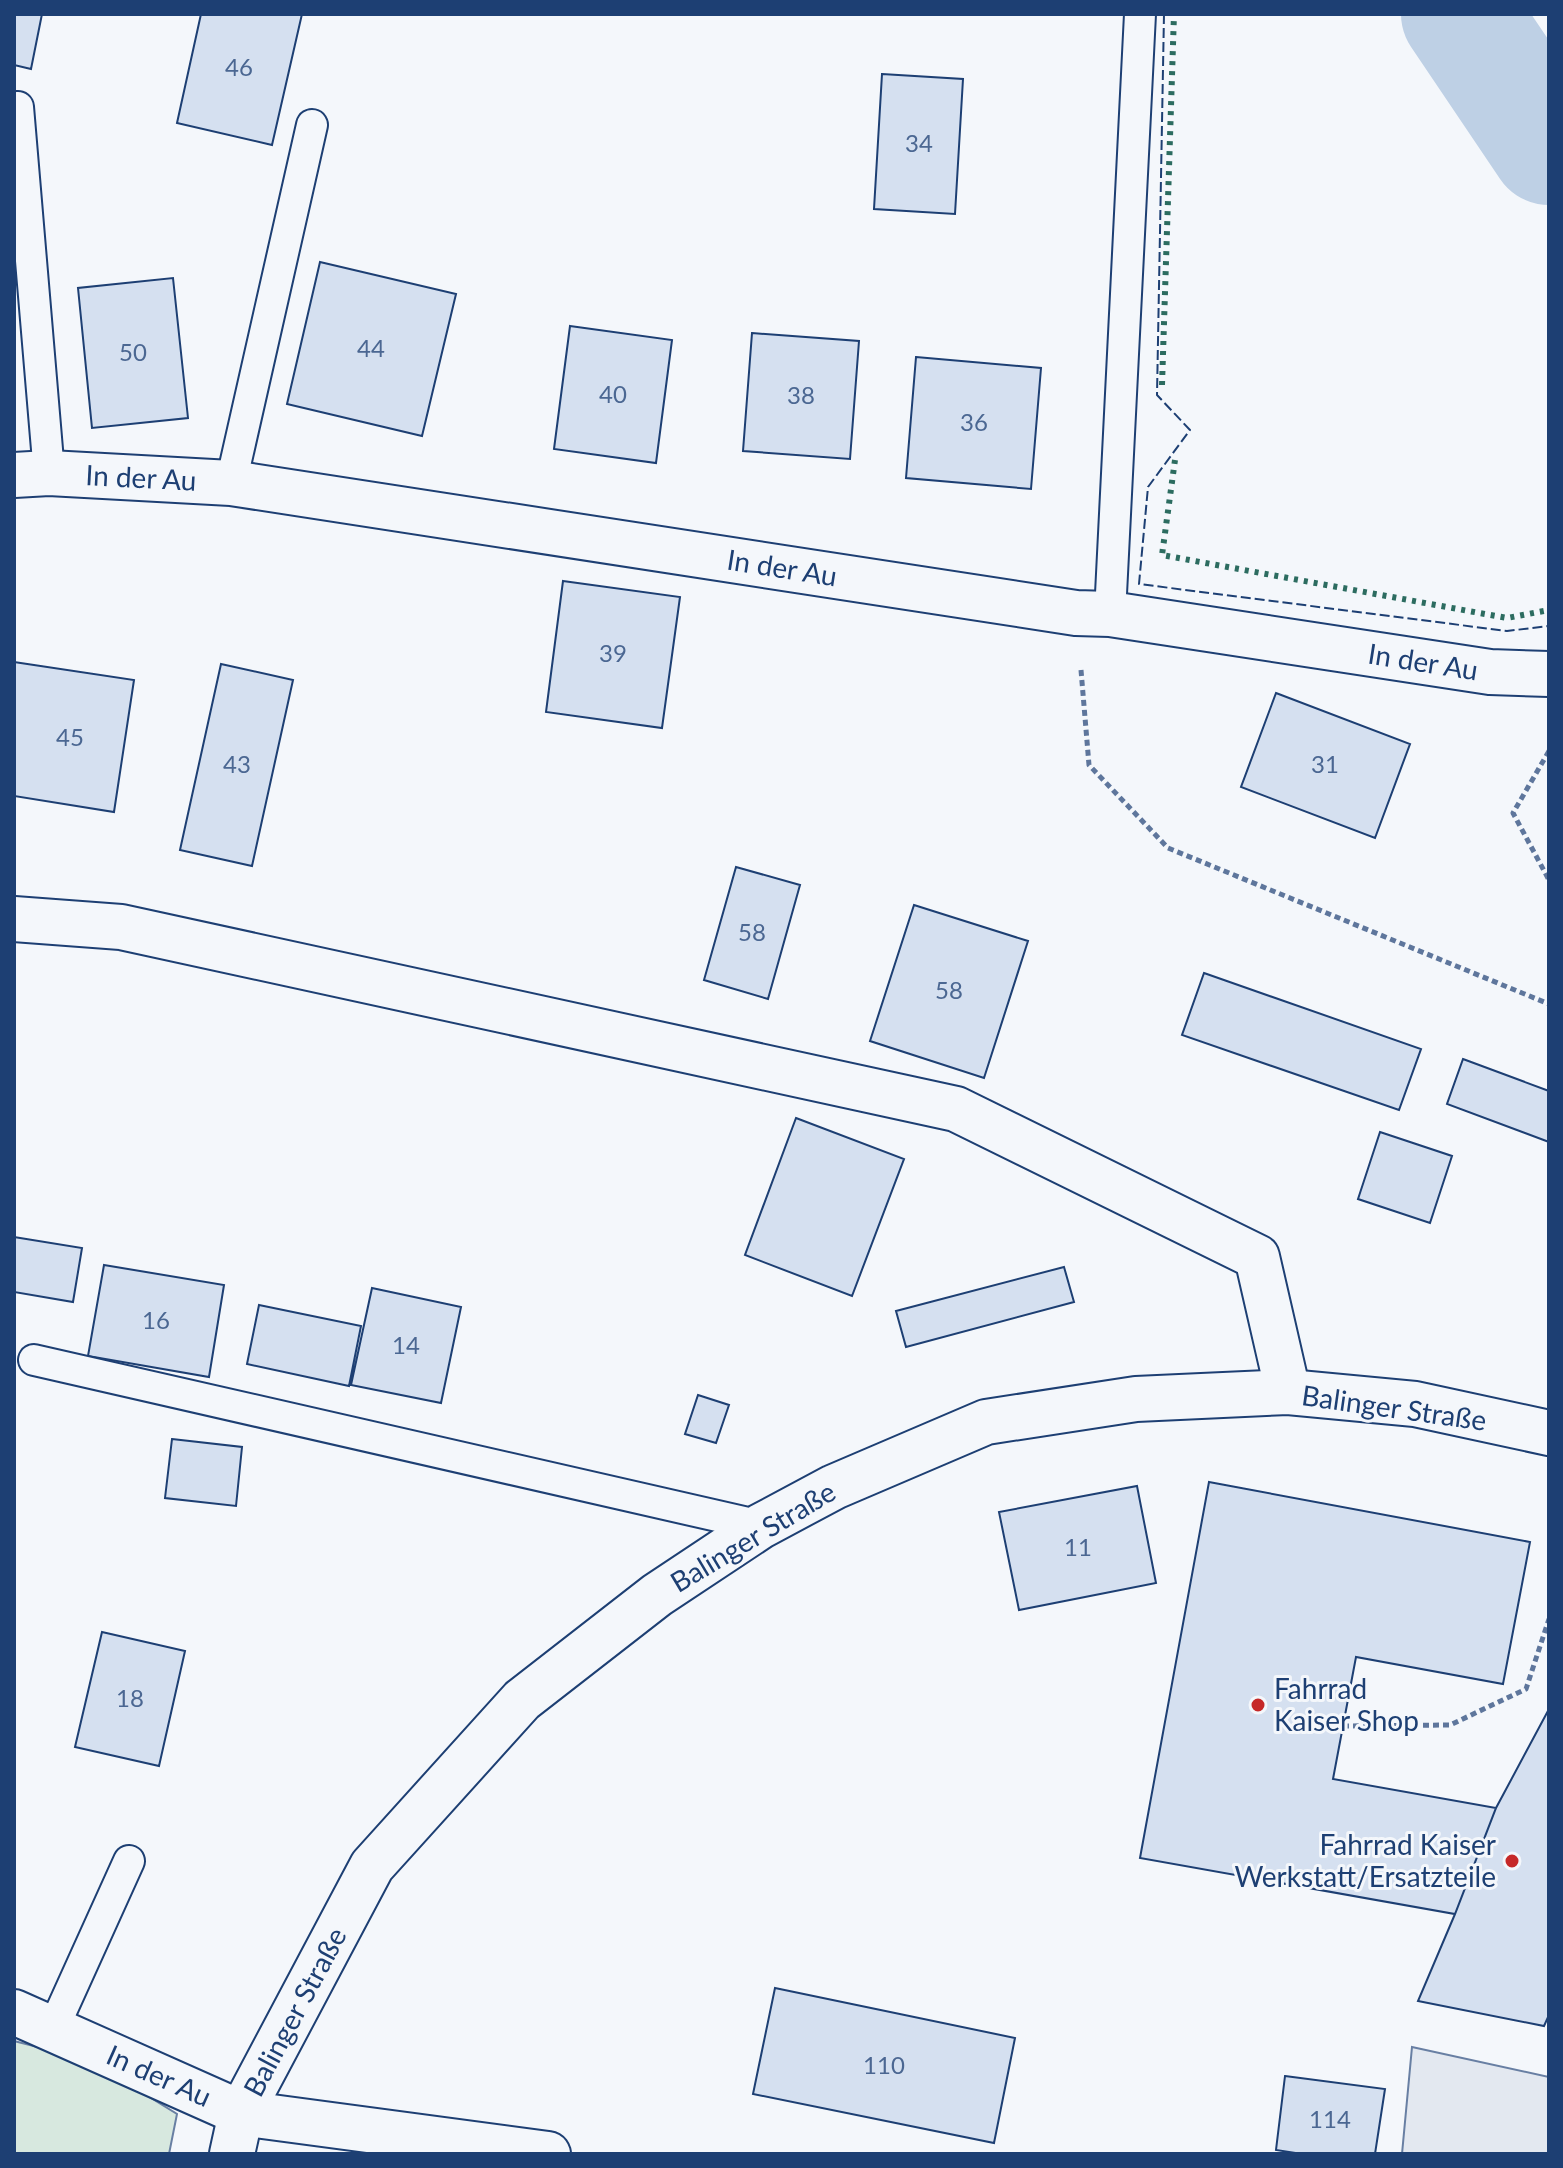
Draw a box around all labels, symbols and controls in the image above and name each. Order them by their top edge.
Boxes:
house number: 46 [225,52,253,81]
house number: 34 [905,128,933,157]
house number: 44 [357,333,385,362]
house number: 50 [119,337,147,366]
house number: 40 [599,379,627,408]
house number: 38 [787,380,815,409]
house number: 36 [960,407,988,436]
street label: In der Au [85,457,197,497]
street label: In der Au [725,542,840,592]
street label: In der Au [1366,636,1481,686]
house number: 39 [599,638,627,667]
house number: 45 [56,722,84,751]
house number: 43 [223,749,251,778]
house number: 31 [1311,749,1339,778]
house number: 58 [738,917,766,946]
house number: 58 [935,975,963,1004]
house number: 16 [142,1305,170,1334]
house number: 14 [392,1330,420,1359]
street label: Balinger Straße [1300,1377,1489,1437]
street label: Balinger Straße [664,1474,841,1599]
house number: 11 [1064,1532,1092,1561]
place label: Fahrrad Kaiser Shop [1274,1671,1419,1737]
house number: 18 [116,1683,144,1712]
marker: Fahrrad Kaiser Shop [1249,1696,1267,1714]
place label: Fahrrad Kaiser Werkstatt/Ersatzteile [1234,1827,1496,1893]
marker: Fahrrad Kaiser Werkstatt/Ersatzteile [1503,1852,1521,1870]
street label: Balinger Straße [235,1921,353,2102]
street label: In der Au [102,2037,217,2113]
house number: 110 [863,2050,905,2079]
house number: 114 [1309,2104,1351,2133]

